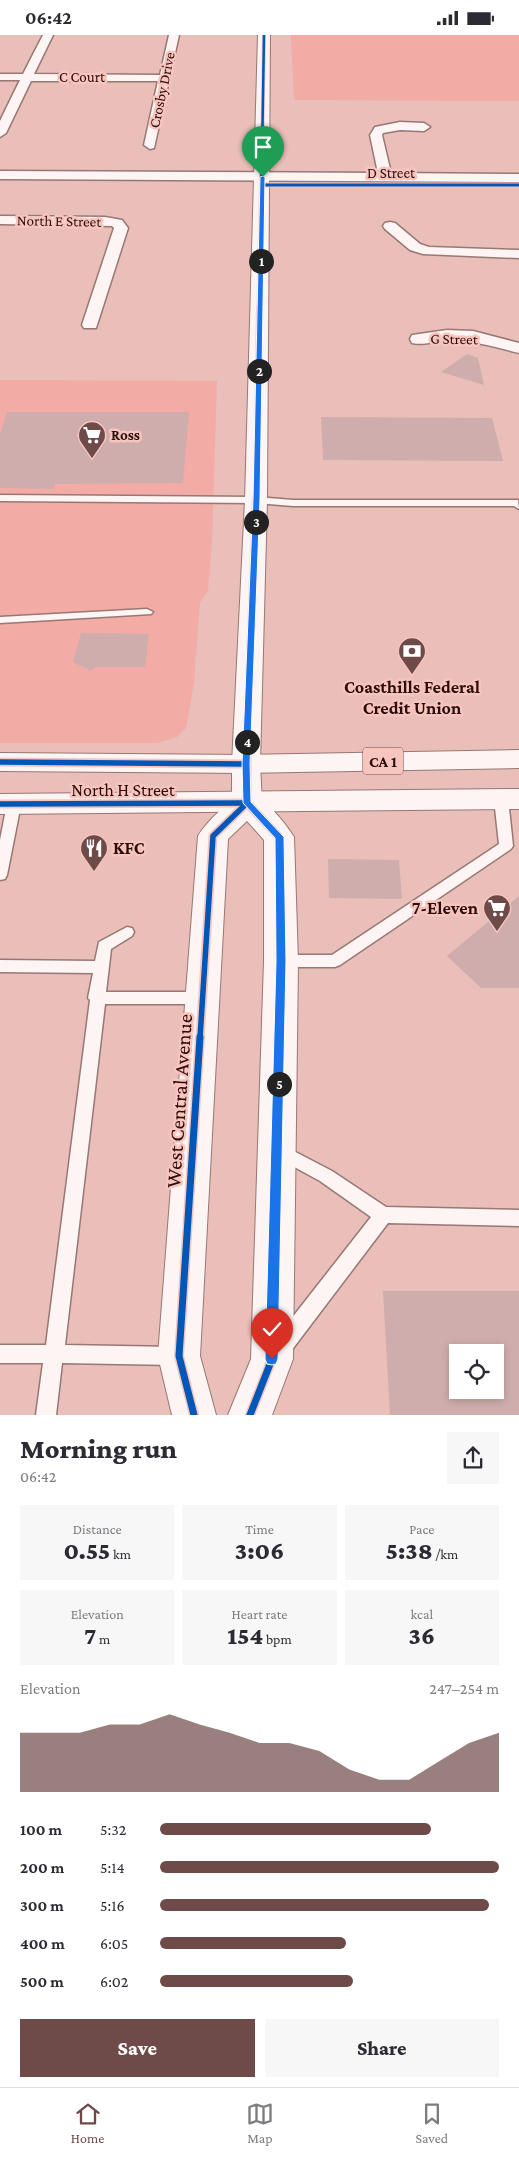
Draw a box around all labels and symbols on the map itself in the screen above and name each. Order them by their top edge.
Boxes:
street label: Crosby Drive [146,50,179,130]
street label: C Court [59,69,106,85]
pin [242,126,284,177]
street label: D Street [367,165,416,181]
street label: North E Street [17,212,102,230]
pin: 1 [248,249,274,273]
street label: G Street [430,331,479,347]
pin: 2 [246,359,272,383]
supermarket icon: Ross [77,420,107,459]
place label: Ross [111,427,140,443]
pin: 3 [244,509,268,535]
bank icon: Coasthills Federal Credit Union [397,636,427,675]
place label: Coasthills Federal Credit Union [344,677,480,718]
pin: 4 [234,729,260,755]
road number: CA 1 [363,747,403,774]
street label: North H Street [71,780,176,800]
restaurant icon: KFC [79,833,109,872]
place label: KFC [113,838,145,858]
supermarket icon: 7-Eleven [482,893,512,932]
place label: 7-Eleven [412,898,479,918]
street label: West Central Avenue [161,1013,197,1189]
pin: 5 [266,1071,292,1097]
pin [251,1308,293,1359]

